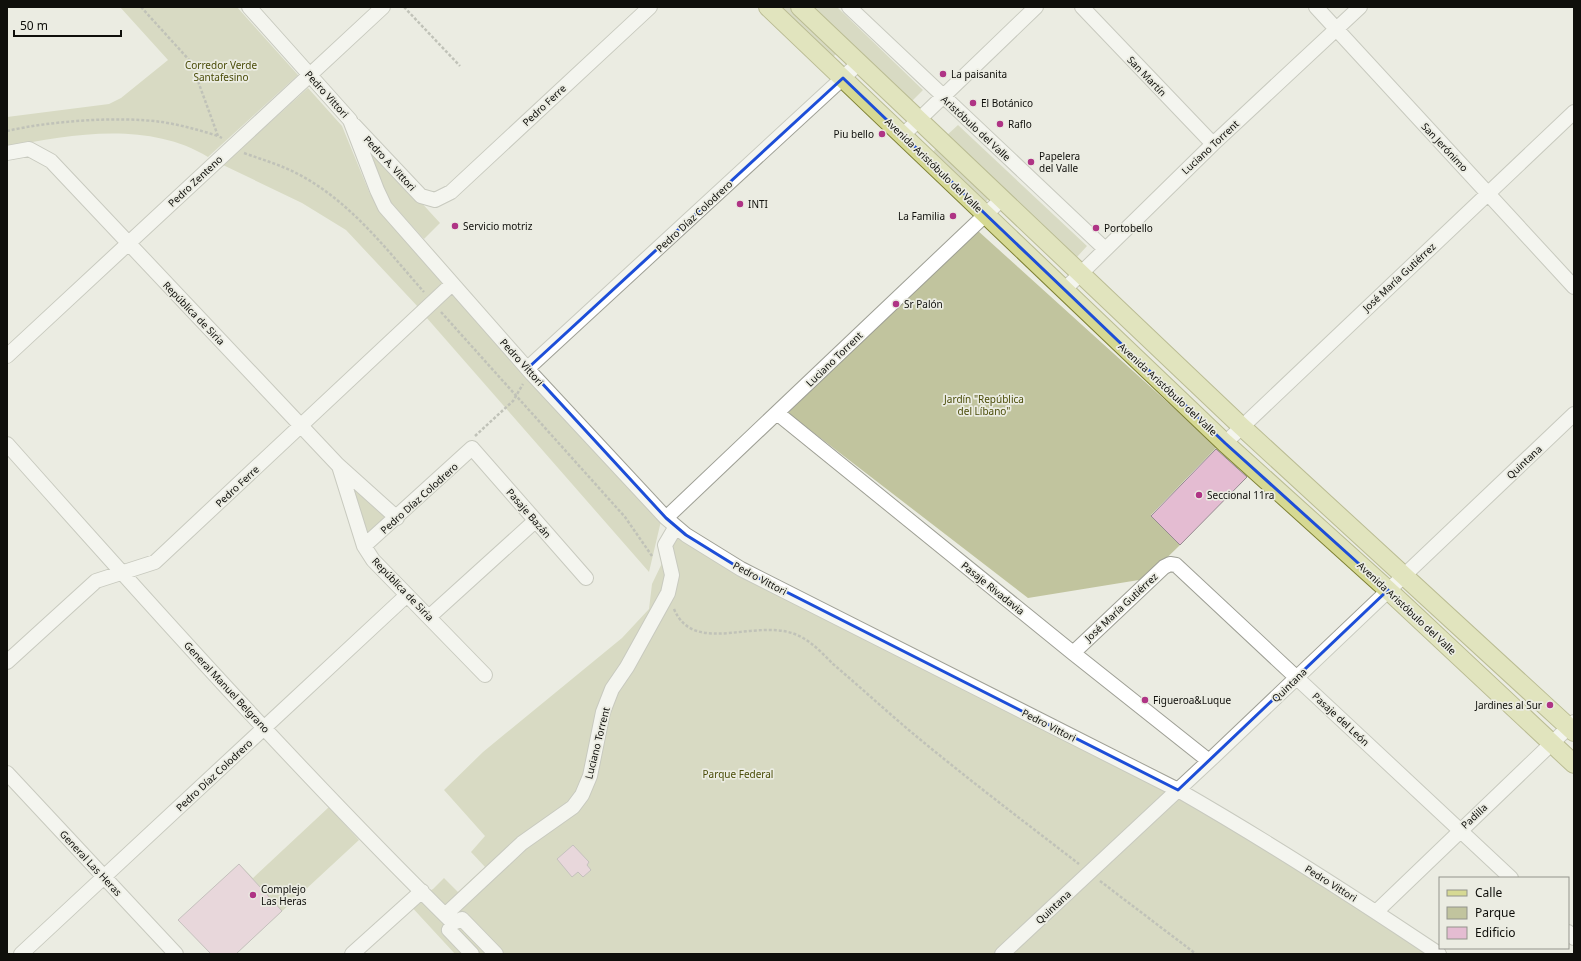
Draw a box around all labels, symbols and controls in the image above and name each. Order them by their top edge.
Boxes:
scale bar [14,12,121,38]
text: 50 m [20,17,48,34]
street label: San Martín [1124,53,1170,99]
park label: Corredor Verde Santafesino [185,58,257,84]
street label: Pedro Vittori [302,67,352,121]
place label: La paisanita [951,67,1007,81]
marker: La paisanita [938,69,948,79]
street label: Pedro Ferre [519,81,569,129]
street label: Aristóbulo del Valle [938,92,1014,164]
place label: El Botánico [981,96,1033,110]
marker: El Botánico [968,98,978,108]
street label: Avenida Aristóbulo del Valle [882,115,986,216]
place label: Raflo [1008,117,1032,131]
street label: Luciano Torrent [1178,117,1242,177]
marker: Raflo [995,119,1005,129]
street label: San Jerónimo [1419,119,1471,175]
place label: Piu bello [834,127,874,141]
marker: Piu bello [877,129,887,139]
street label: Pedro A. Vittori [361,132,419,194]
place label: Papelera del Valle [1039,149,1080,175]
street label: Pedro Zenteno [165,152,225,210]
marker: Papelera del Valle [1026,157,1036,167]
street label: Pedro Díaz Colodrero [653,177,735,255]
place label: INTI [748,197,768,211]
marker: INTI [735,199,745,209]
place label: La Familia [898,209,945,223]
marker: La Familia [948,211,958,221]
place label: Servicio motriz [463,219,533,233]
marker: Servicio motriz [450,221,460,231]
place label: Portobello [1104,221,1153,235]
marker: Portobello [1091,223,1101,233]
street label: José María Gutiérrez [1359,239,1439,315]
street label: República de Siria [160,278,228,348]
place label: Sr Palón [904,297,943,311]
marker: Sr Palón [891,299,901,309]
street label: Luciano Torrent [803,328,866,390]
street label: Pedro Vittori [497,335,547,389]
street label: Avenida Aristóbulo del Valle [1115,339,1221,439]
park label: Jardín "República del Líbano" [943,392,1024,418]
street label: Quintana [1503,442,1545,482]
street label: Pedro Díaz Colodrero [377,459,461,537]
street label: Pedro Ferre [212,462,262,510]
street label: Pasaje Bazán [504,485,554,541]
place label: Seccional 11ra [1207,488,1274,502]
marker: Seccional 11ra [1194,490,1204,500]
street label: República de Siria [369,554,437,624]
street label: Pedro Vittori [731,558,789,598]
street label: Pasaje Rivadavia [959,558,1027,618]
street label: Avenida Aristóbulo del Valle [1354,558,1460,658]
street label: José María Gutiérrez [1081,569,1161,645]
street label: General Manuel Belgrano [181,638,273,736]
street label: Quintana [1268,665,1310,705]
street label: Pasaje del León [1310,689,1372,749]
place label: Figueroa&Luque [1153,693,1231,707]
marker: Figueroa&Luque [1140,695,1150,705]
place label: Jardines al Sur [1474,698,1542,712]
marker: Jardines al Sur [1545,700,1555,710]
street label: Luciano Torrent [581,705,613,780]
street label: Pedro Vittori [1020,705,1078,745]
street label: Pedro Díaz Colodrero [173,736,255,814]
park label: Parque Federal [703,767,773,781]
street label: Padilla [1458,800,1490,832]
street label: General Las Heras [57,827,125,899]
street label: Pedro Vittori [1302,861,1360,905]
legend [1439,877,1569,949]
place label: Complejo Las Heras [261,882,307,908]
text: Calle [1475,884,1503,901]
street label: Quintana [1032,887,1074,927]
marker: Complejo Las Heras [248,890,258,900]
text: Parque [1475,904,1516,921]
text: Edificio [1475,924,1516,941]

